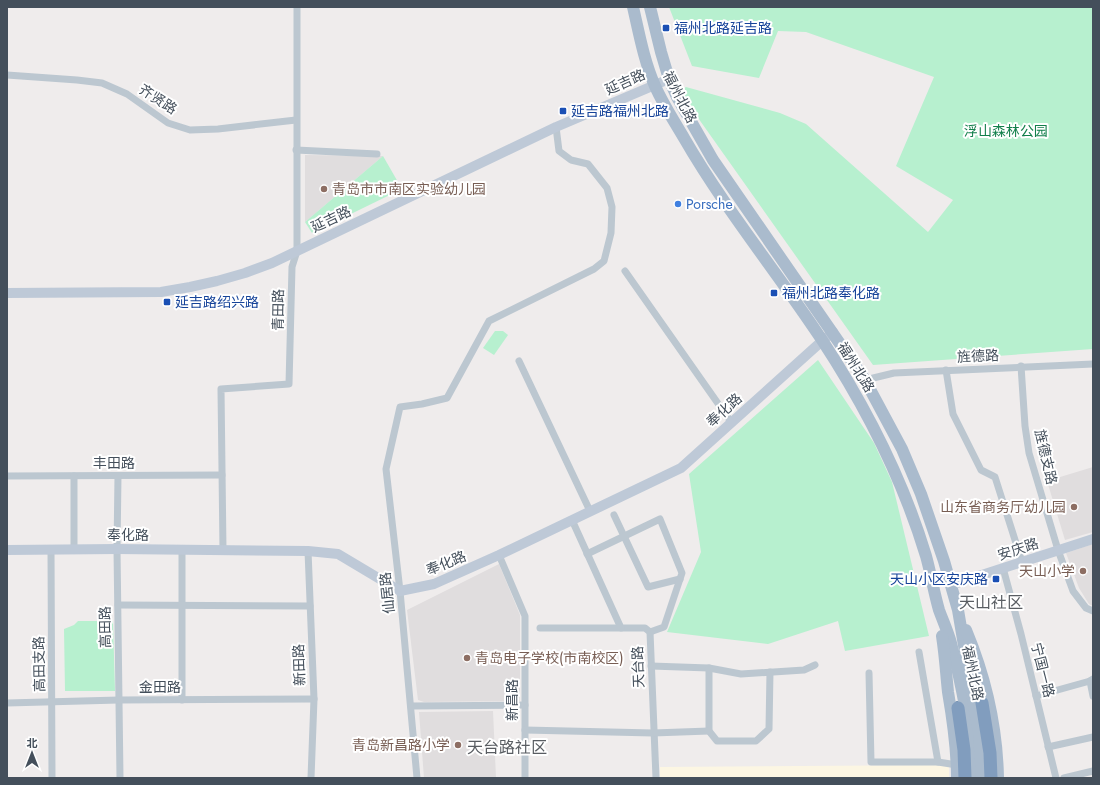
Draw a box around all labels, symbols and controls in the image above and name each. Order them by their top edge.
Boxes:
place label: 福州北路延吉路 [674,18,772,38]
marker: 福州北路延吉路 [661,23,671,33]
street label: 延吉路 [602,64,648,100]
street label: 福州北路 [658,68,702,126]
street label: 齐贤路 [135,79,181,119]
place label: 延吉路福州北路 [571,101,669,121]
marker: 延吉路福州北路 [558,106,568,116]
park label: 浮山森林公园 [964,121,1048,141]
place label: 青岛市市南区实验幼儿园 [332,179,486,199]
marker: 青岛市市南区实验幼儿园 [319,184,329,194]
place label: Porsche [686,194,733,214]
marker: Porsche [673,199,683,209]
street label: 延吉路 [308,201,354,237]
place label: 福州北路奉化路 [782,283,880,303]
marker: 福州北路奉化路 [769,288,779,298]
street label: 青田路 [268,289,288,331]
place label: 延吉路绍兴路 [175,292,259,312]
marker: 延吉路绍兴路 [162,297,172,307]
street label: 福州北路 [833,338,879,396]
street label: 旌德路 [957,345,999,367]
street label: 奉化路 [702,389,746,431]
street label: 旌德支路 [1030,427,1062,487]
street label: 丰田路 [93,453,135,473]
place label: 山东省商务厅幼儿园 [940,497,1066,517]
marker: 山东省商务厅幼儿园 [1069,502,1079,512]
street label: 奉化路 [107,525,149,545]
street label: 安庆路 [995,533,1041,565]
street label: 奉化路 [423,546,469,580]
place label: 天山小学 [1019,561,1075,581]
marker: 天山小学 [1078,566,1088,576]
place label: 天山小区安庆路 [890,569,988,589]
street label: 仙居路 [375,571,399,615]
marker: 天山小区安庆路 [991,574,1001,584]
district label: 天山社区 [959,591,1023,614]
street label: 高田路 [95,606,115,648]
street label: 高田支路 [29,636,49,692]
street label: 宁国一路 [1027,640,1059,700]
street label: 新田路 [288,644,310,686]
street label: 福州北路 [957,644,989,702]
street label: 天台路 [627,646,649,688]
place label: 青岛电子学校(市南校区) [475,648,624,668]
marker: 青岛电子学校(市南校区) [462,653,472,663]
street label: 金田路 [139,677,181,697]
street label: 新昌路 [502,679,522,721]
north arrow [12,733,52,773]
text: 北 [27,735,38,751]
place label: 青岛新昌路小学 [352,735,450,755]
district label: 天台路社区 [467,736,547,759]
marker: 青岛新昌路小学 [453,740,463,750]

